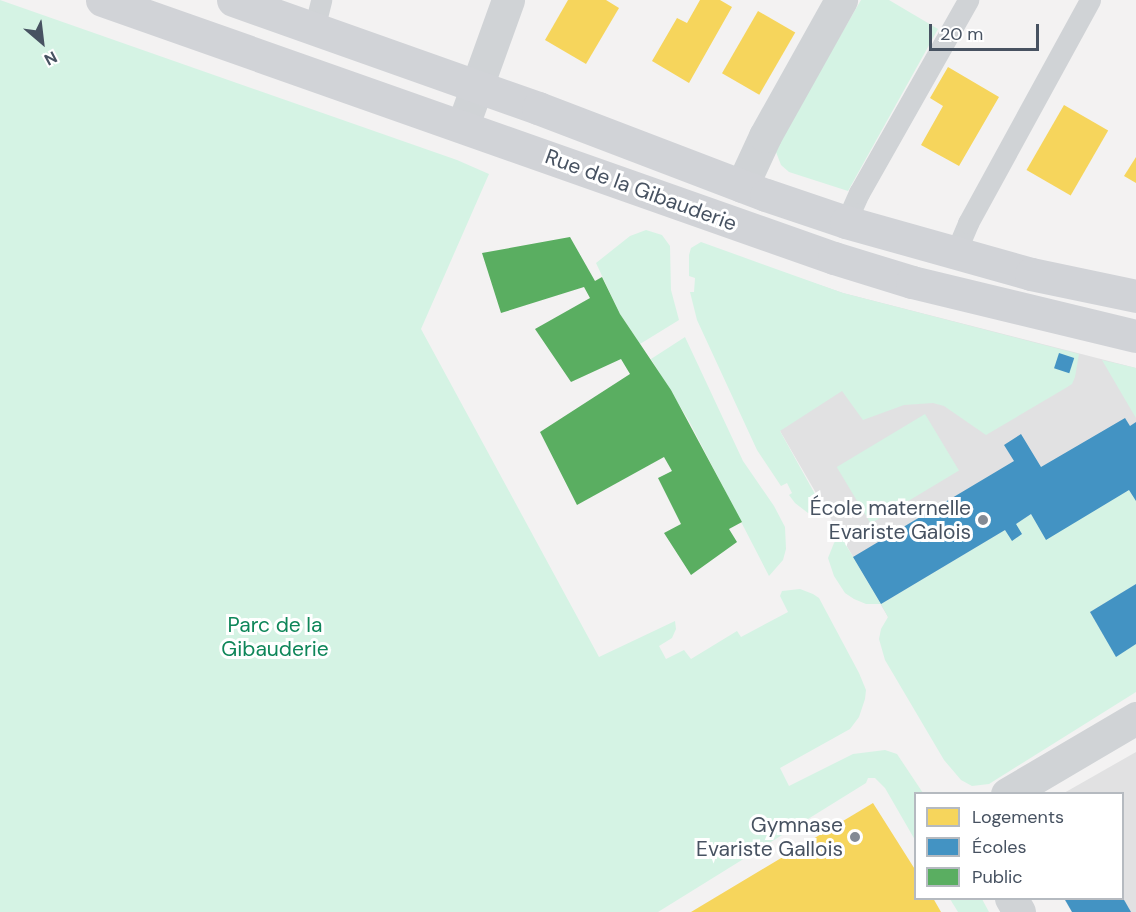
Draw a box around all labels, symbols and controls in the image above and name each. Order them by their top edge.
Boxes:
north arrow [12,12,72,72]
scale bar [932,12,1042,50]
text: 20 m [940,22,983,46]
text: N [41,46,61,70]
street label: Rue de la Gibauderie [542,144,740,236]
place label: École maternelle Evariste Galois [810,495,971,545]
marker: École maternelle Evariste Galois [976,513,990,527]
park label: Parc de la Gibauderie [221,612,329,662]
legend [914,792,1124,900]
text: Logements [972,805,1064,829]
place label: Gymnase Evariste Gallois [696,812,843,862]
marker: Gymnase Evariste Gallois [848,830,862,844]
text: Écoles [972,835,1026,859]
text: Public [972,865,1023,889]

